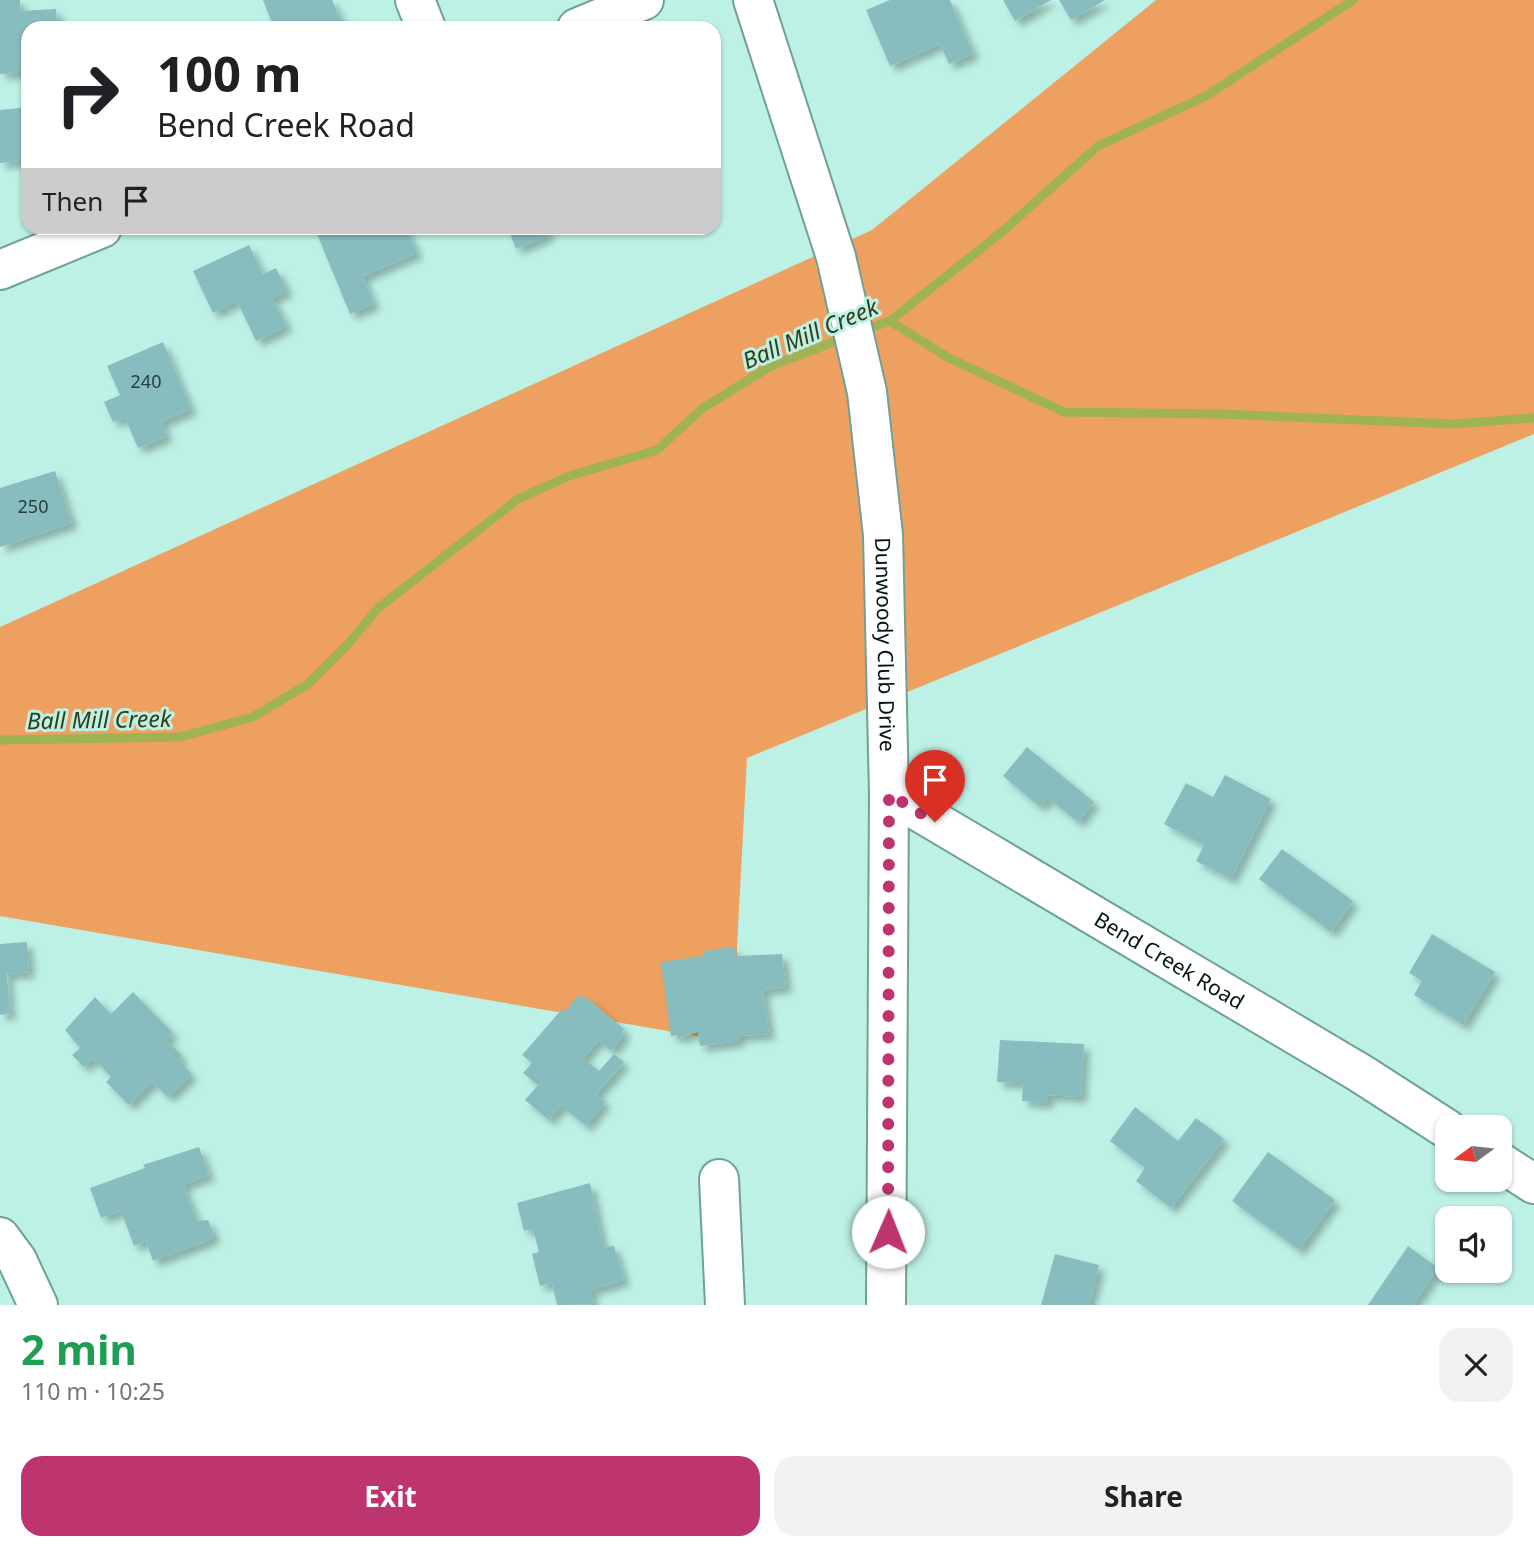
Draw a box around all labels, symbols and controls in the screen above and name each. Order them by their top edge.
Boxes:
text: 100 m [157,40,302,106]
icon: right [42,49,133,140]
text: Bend Creek Road [157,103,415,146]
icon: arrive [117,182,155,220]
text: Then [42,183,103,219]
water label: Ball Mill Creek [737,289,884,376]
house number: 240 [131,369,161,393]
house number: 250 [18,494,48,518]
street label: Dunwoody Club Drive [869,537,902,752]
water label: Ball Mill Creek [27,702,173,736]
pin [905,750,965,822]
icon: arrive [916,761,954,799]
street label: Bend Creek Road [1090,905,1249,1015]
north arrow [1435,1115,1512,1192]
map controls [1435,1115,1512,1283]
position arrow [851,1195,925,1269]
button: sound [1435,1206,1512,1283]
text: 2 min [21,1320,137,1377]
button: close [1439,1328,1513,1402]
text: 110 m · 10:25 [21,1375,165,1407]
button: Exit [21,1456,760,1536]
button: Share [774,1456,1513,1536]

